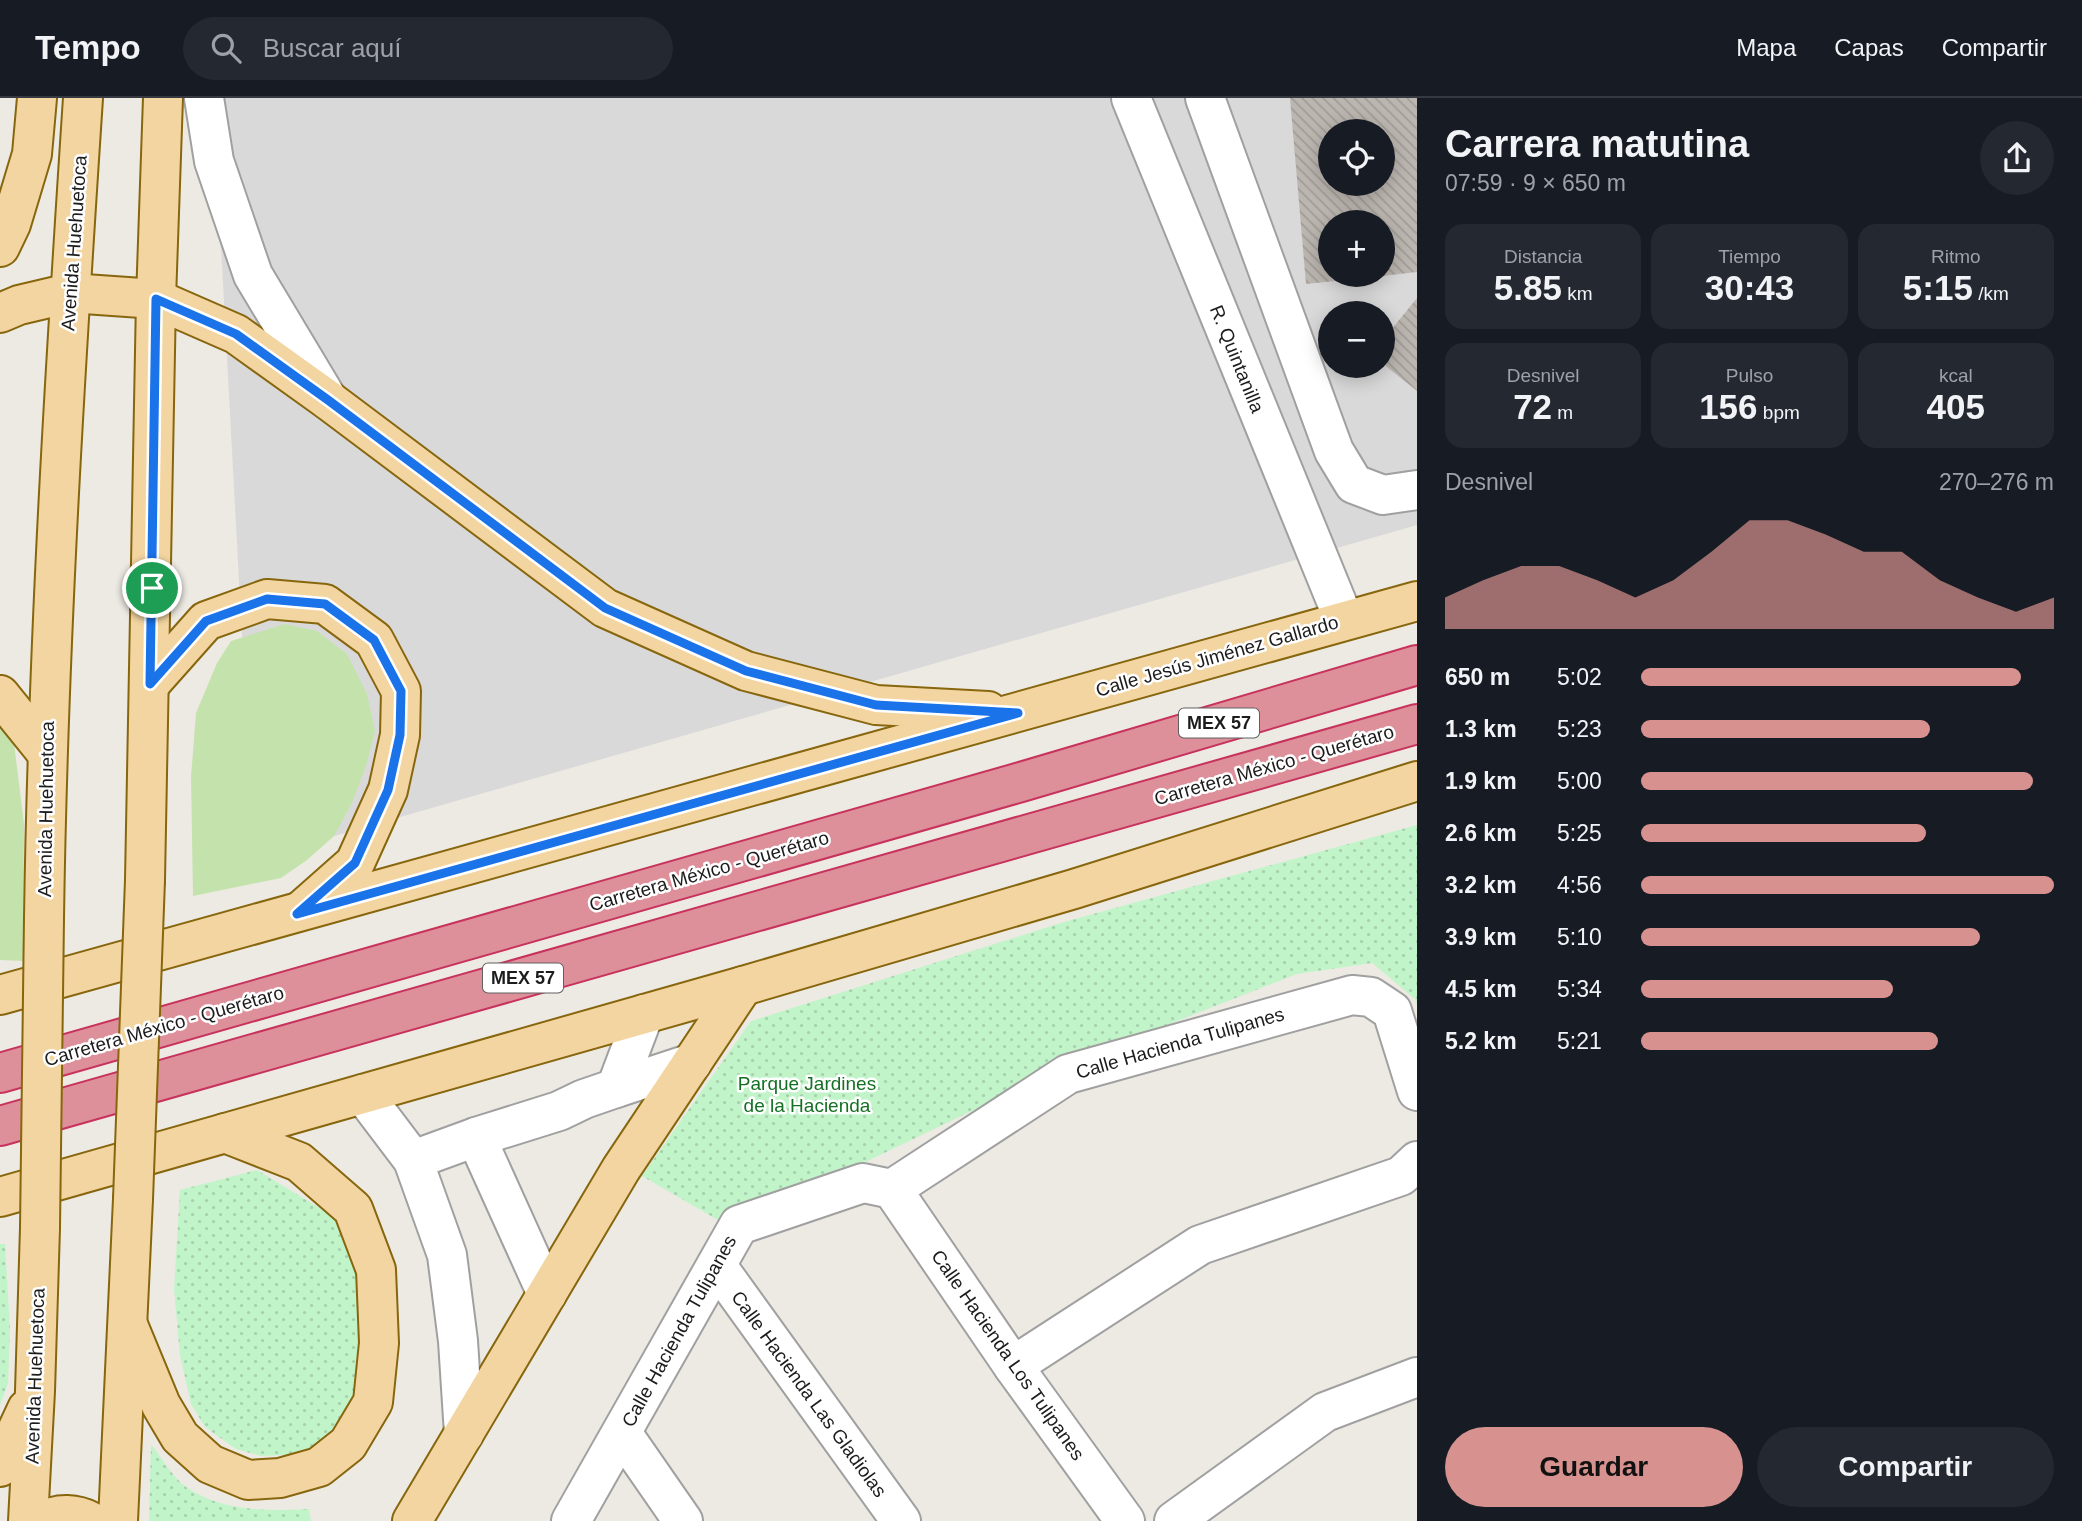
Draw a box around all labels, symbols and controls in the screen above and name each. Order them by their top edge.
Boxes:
search box [183,17,673,80]
text: Tempo [35,29,141,66]
icon: search [207,29,245,67]
text: Buscar aquí [263,33,401,63]
text: Mapa [1736,34,1796,61]
text: Capas [1834,34,1904,61]
text: Compartir [1942,34,2047,61]
map controls [1318,119,1395,378]
button: locate [1318,119,1395,196]
button: share [1980,121,2054,195]
text: Carrera matutina [1445,123,1749,165]
street label: Avenida Huehuetoca [57,154,91,332]
text: 07:59 · 9 × 650 m [1445,170,1626,196]
button: + [1318,210,1395,287]
text: Distancia [1504,246,1582,267]
text: Tiempo [1718,246,1781,267]
text: Ritmo [1931,246,1981,267]
text: 5.85 [1494,268,1562,307]
text: 30:43 [1705,268,1794,307]
text: 5:15 [1903,268,1973,307]
text: km [1562,283,1593,304]
text: /km [1973,283,2009,304]
button: − [1318,301,1395,378]
street label: R. Quintanilla [1206,302,1268,416]
text: Desnivel [1507,365,1580,386]
text: Pulso [1726,365,1773,386]
text: kcal [1939,365,1973,386]
text: 72 [1513,387,1552,426]
text: 156 [1699,387,1758,426]
text: 405 [1927,387,1985,426]
text: m [1552,402,1573,423]
text: bpm [1758,402,1800,423]
text: Desnivel [1445,469,1533,495]
text: 270–276 m [1939,469,2054,495]
pin [122,558,182,618]
icon: arrive [133,569,171,607]
street label: Calle Jesús Jiménez Gallardo [1093,611,1341,701]
text: 650 m [1445,664,1510,690]
text: 5:02 [1557,664,1602,690]
road number: MEX 57 [1179,708,1259,738]
text: 1.3 km [1445,716,1517,742]
text: 5:23 [1557,716,1602,742]
street label: Avenida Huehuetoca [34,720,58,897]
street label: Carretera México - Querétaro [1152,721,1396,809]
text: 1.9 km [1445,768,1517,794]
text: 5:00 [1557,768,1602,794]
text: 2.6 km [1445,820,1517,846]
text: 5:25 [1557,820,1602,846]
street label: Carretera México - Querétaro [587,827,831,915]
text: 3.2 km [1445,872,1517,898]
text: 4:56 [1557,872,1602,898]
text: 3.9 km [1445,924,1517,950]
text: 5:10 [1557,924,1602,950]
road number: MEX 57 [483,964,563,992]
text: 4.5 km [1445,976,1517,1002]
text: 5:34 [1557,976,1602,1002]
street label: Carretera México - Querétaro [42,982,286,1070]
street label: Calle Hacienda Tulipanes [1074,1003,1286,1083]
text: 5.2 km [1445,1028,1517,1054]
text: 5:21 [1557,1028,1602,1054]
park label: Parque Jardines de la Hacienda [738,1073,876,1116]
street label: Calle Hacienda Tulipanes [618,1232,740,1430]
street label: Calle Hacienda Los Tulipanes [927,1246,1089,1464]
street label: Avenida Huehuetoca [21,1287,49,1464]
street label: Calle Hacienda Las Gladiolas [727,1287,891,1501]
button: Guardar [1445,1427,1743,1507]
button: Compartir [1757,1427,2054,1507]

